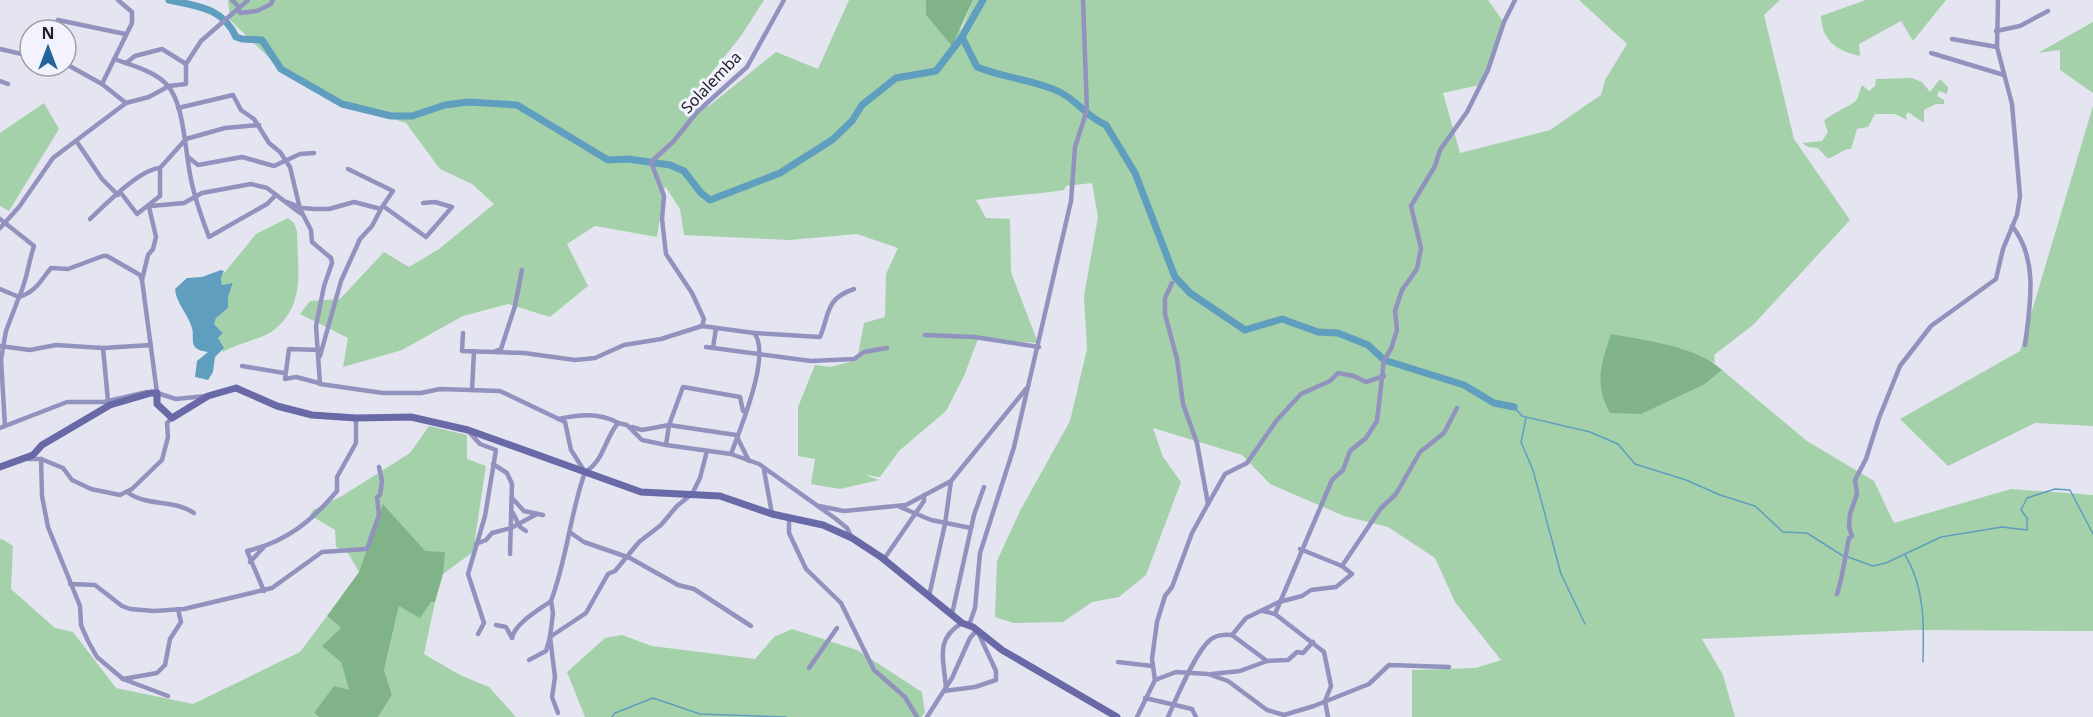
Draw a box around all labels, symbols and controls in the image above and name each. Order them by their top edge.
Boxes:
north arrow [18,18,78,78]
text: N [41,22,55,44]
street label: Solalemba [676,46,746,118]

